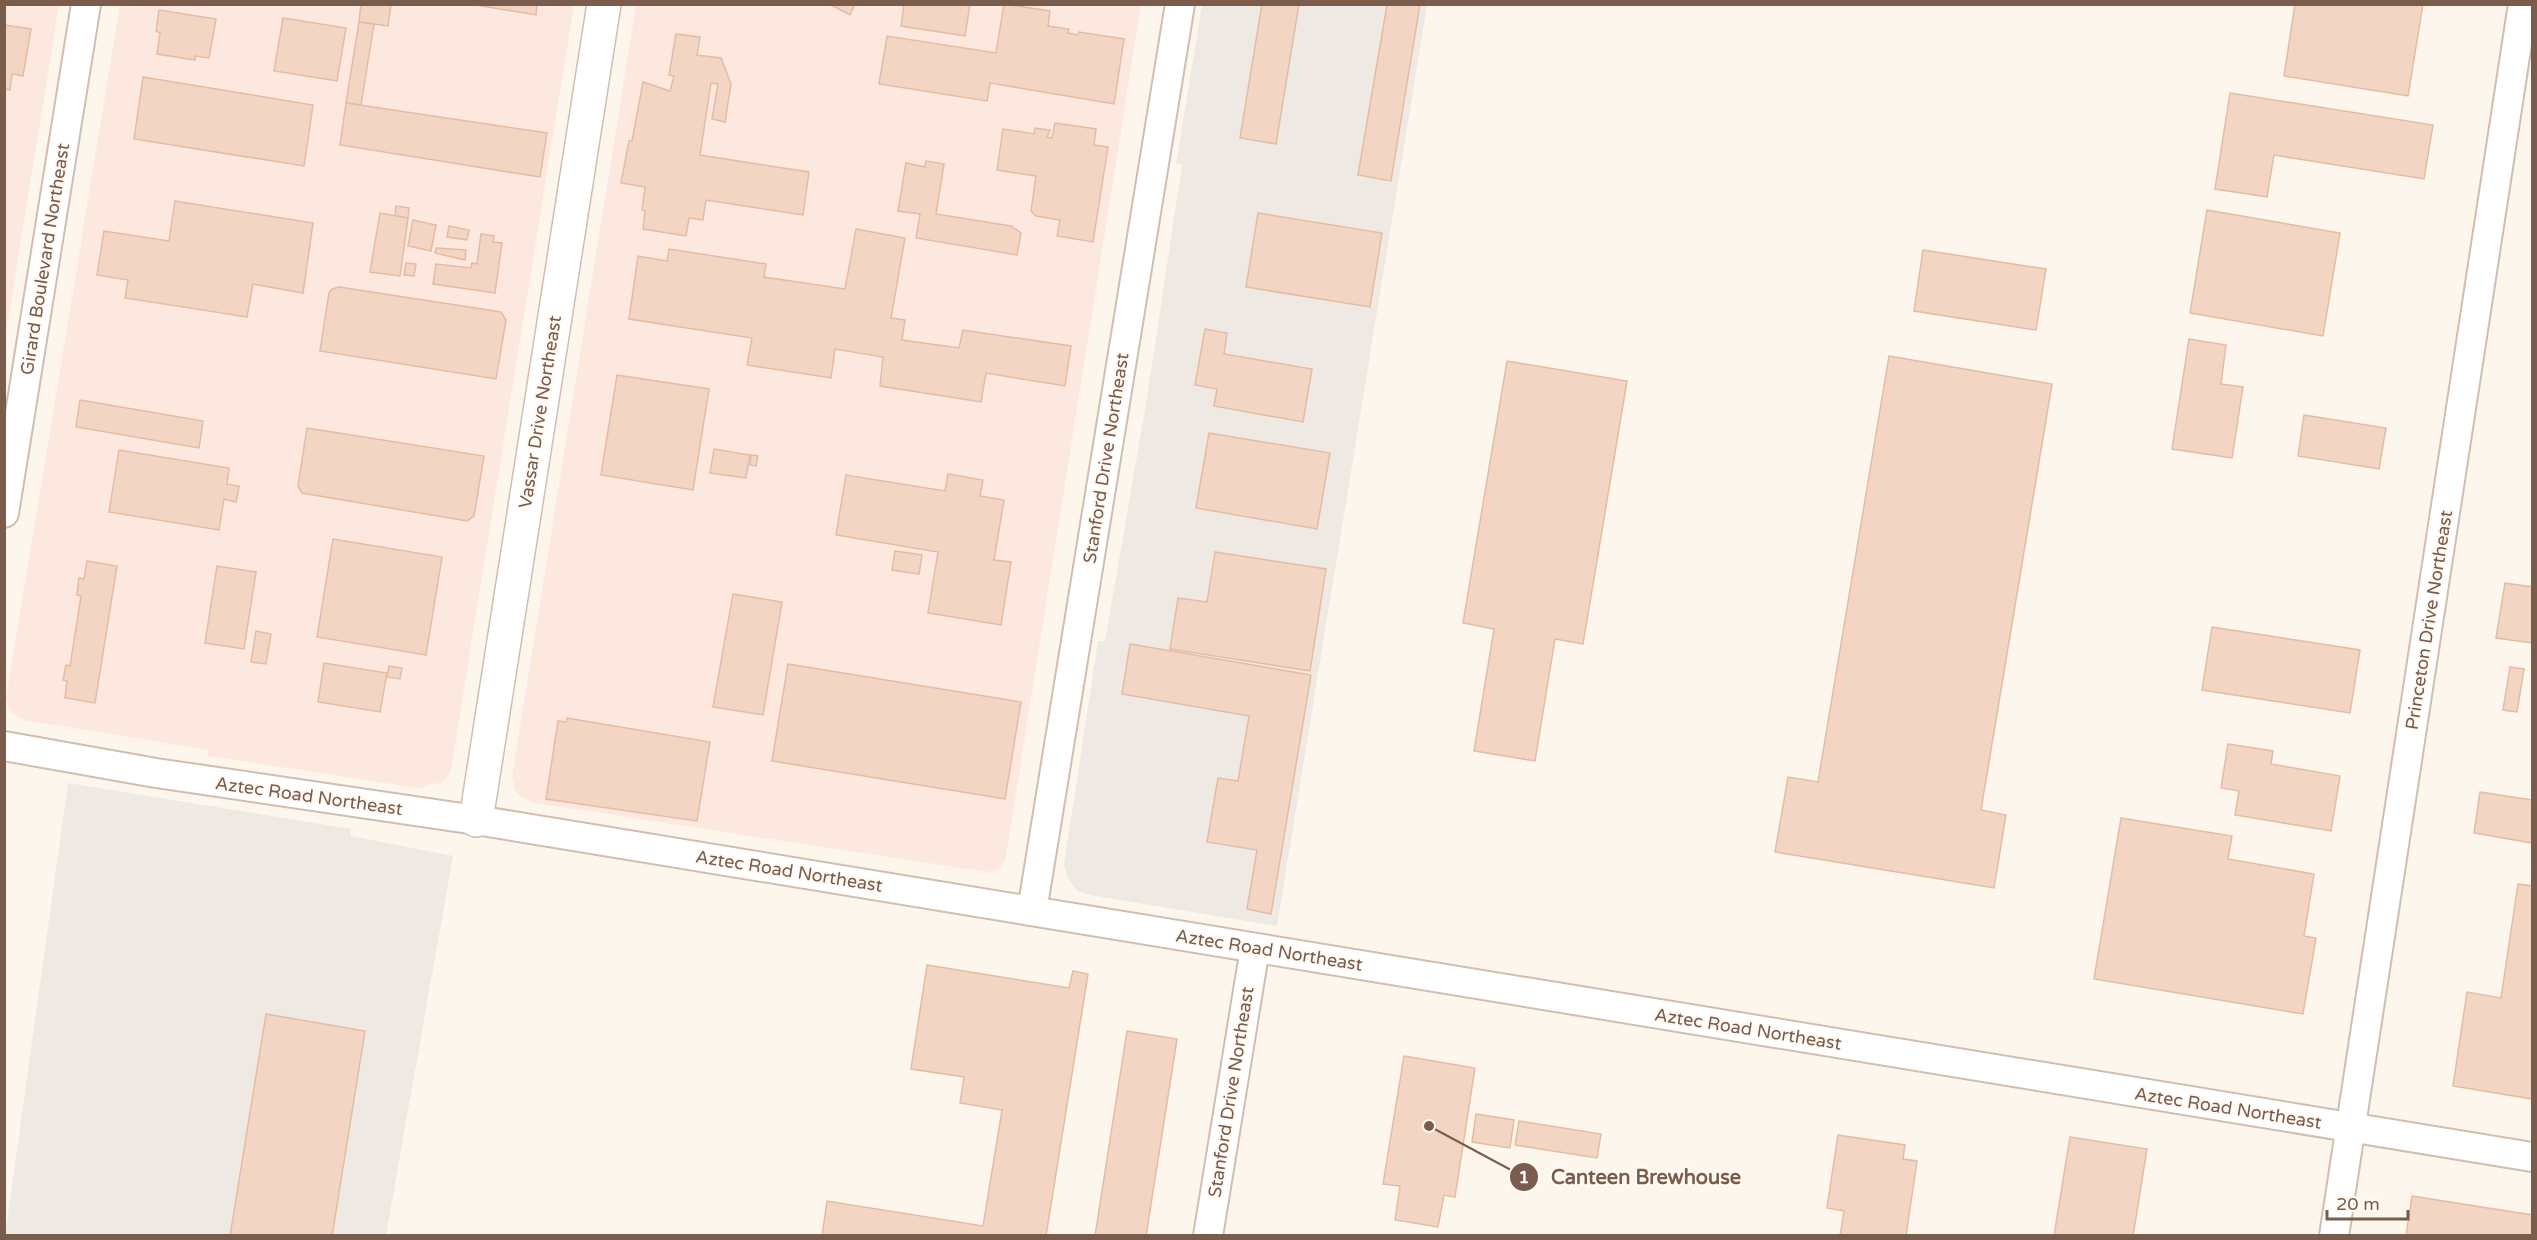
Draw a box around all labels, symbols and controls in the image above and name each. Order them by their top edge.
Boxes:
street label: Girard Boulevard Northeast [16,141,74,377]
street label: Vassar Drive Northeast [514,314,566,510]
street label: Stanford Drive Northeast [1078,351,1134,565]
street label: Princeton Drive Northeast [2401,509,2457,731]
street label: Aztec Road Northeast [214,772,404,820]
street label: Aztec Road Northeast [694,845,884,897]
street label: Aztec Road Northeast [1174,924,1364,976]
street label: Stanford Drive Northeast [1203,985,1259,1199]
street label: Aztec Road Northeast [1653,1003,1843,1055]
street label: Aztec Road Northeast [2133,1082,2323,1134]
callout: Canteen Brewhouse [1509,1158,1753,1196]
text: 1 [1518,1166,1530,1188]
text: Canteen Brewhouse [1551,1166,1741,1190]
scale bar [2327,1183,2408,1221]
text: 20 m [2336,1193,2380,1215]

